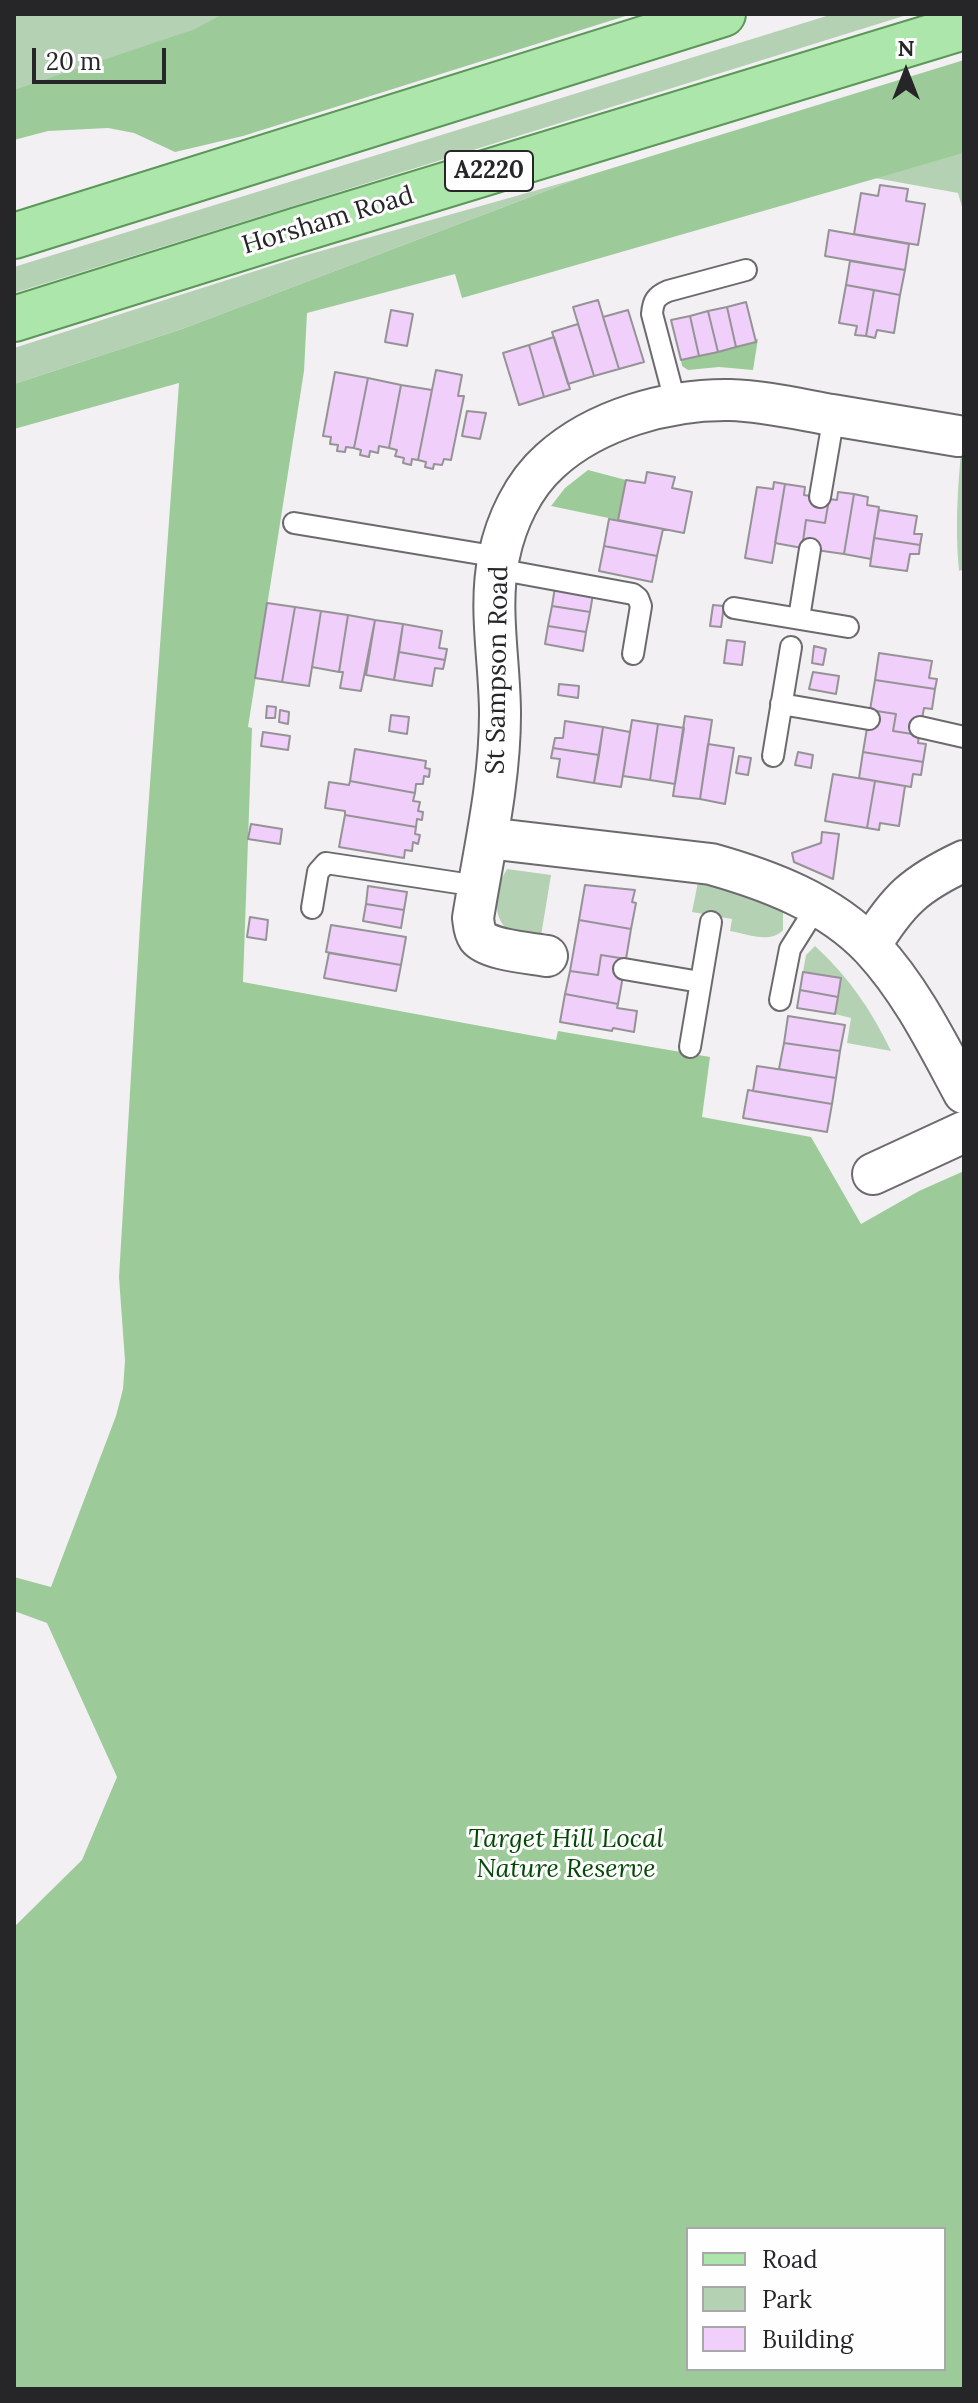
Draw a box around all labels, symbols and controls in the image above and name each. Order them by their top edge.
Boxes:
scale bar [36,32,170,82]
north arrow [866,32,946,112]
text: N [897,34,915,62]
text: 20 m [46,46,102,77]
road number: A2220 [445,151,533,191]
street label: Horsham Road [239,180,417,262]
street label: St Sampson Road [481,565,515,775]
park label: Target Hill Local Nature Reserve [468,1824,664,1886]
legend [686,2227,946,2371]
text: Road [762,2244,818,2275]
text: Park [762,2284,812,2315]
text: Building [762,2324,853,2355]

